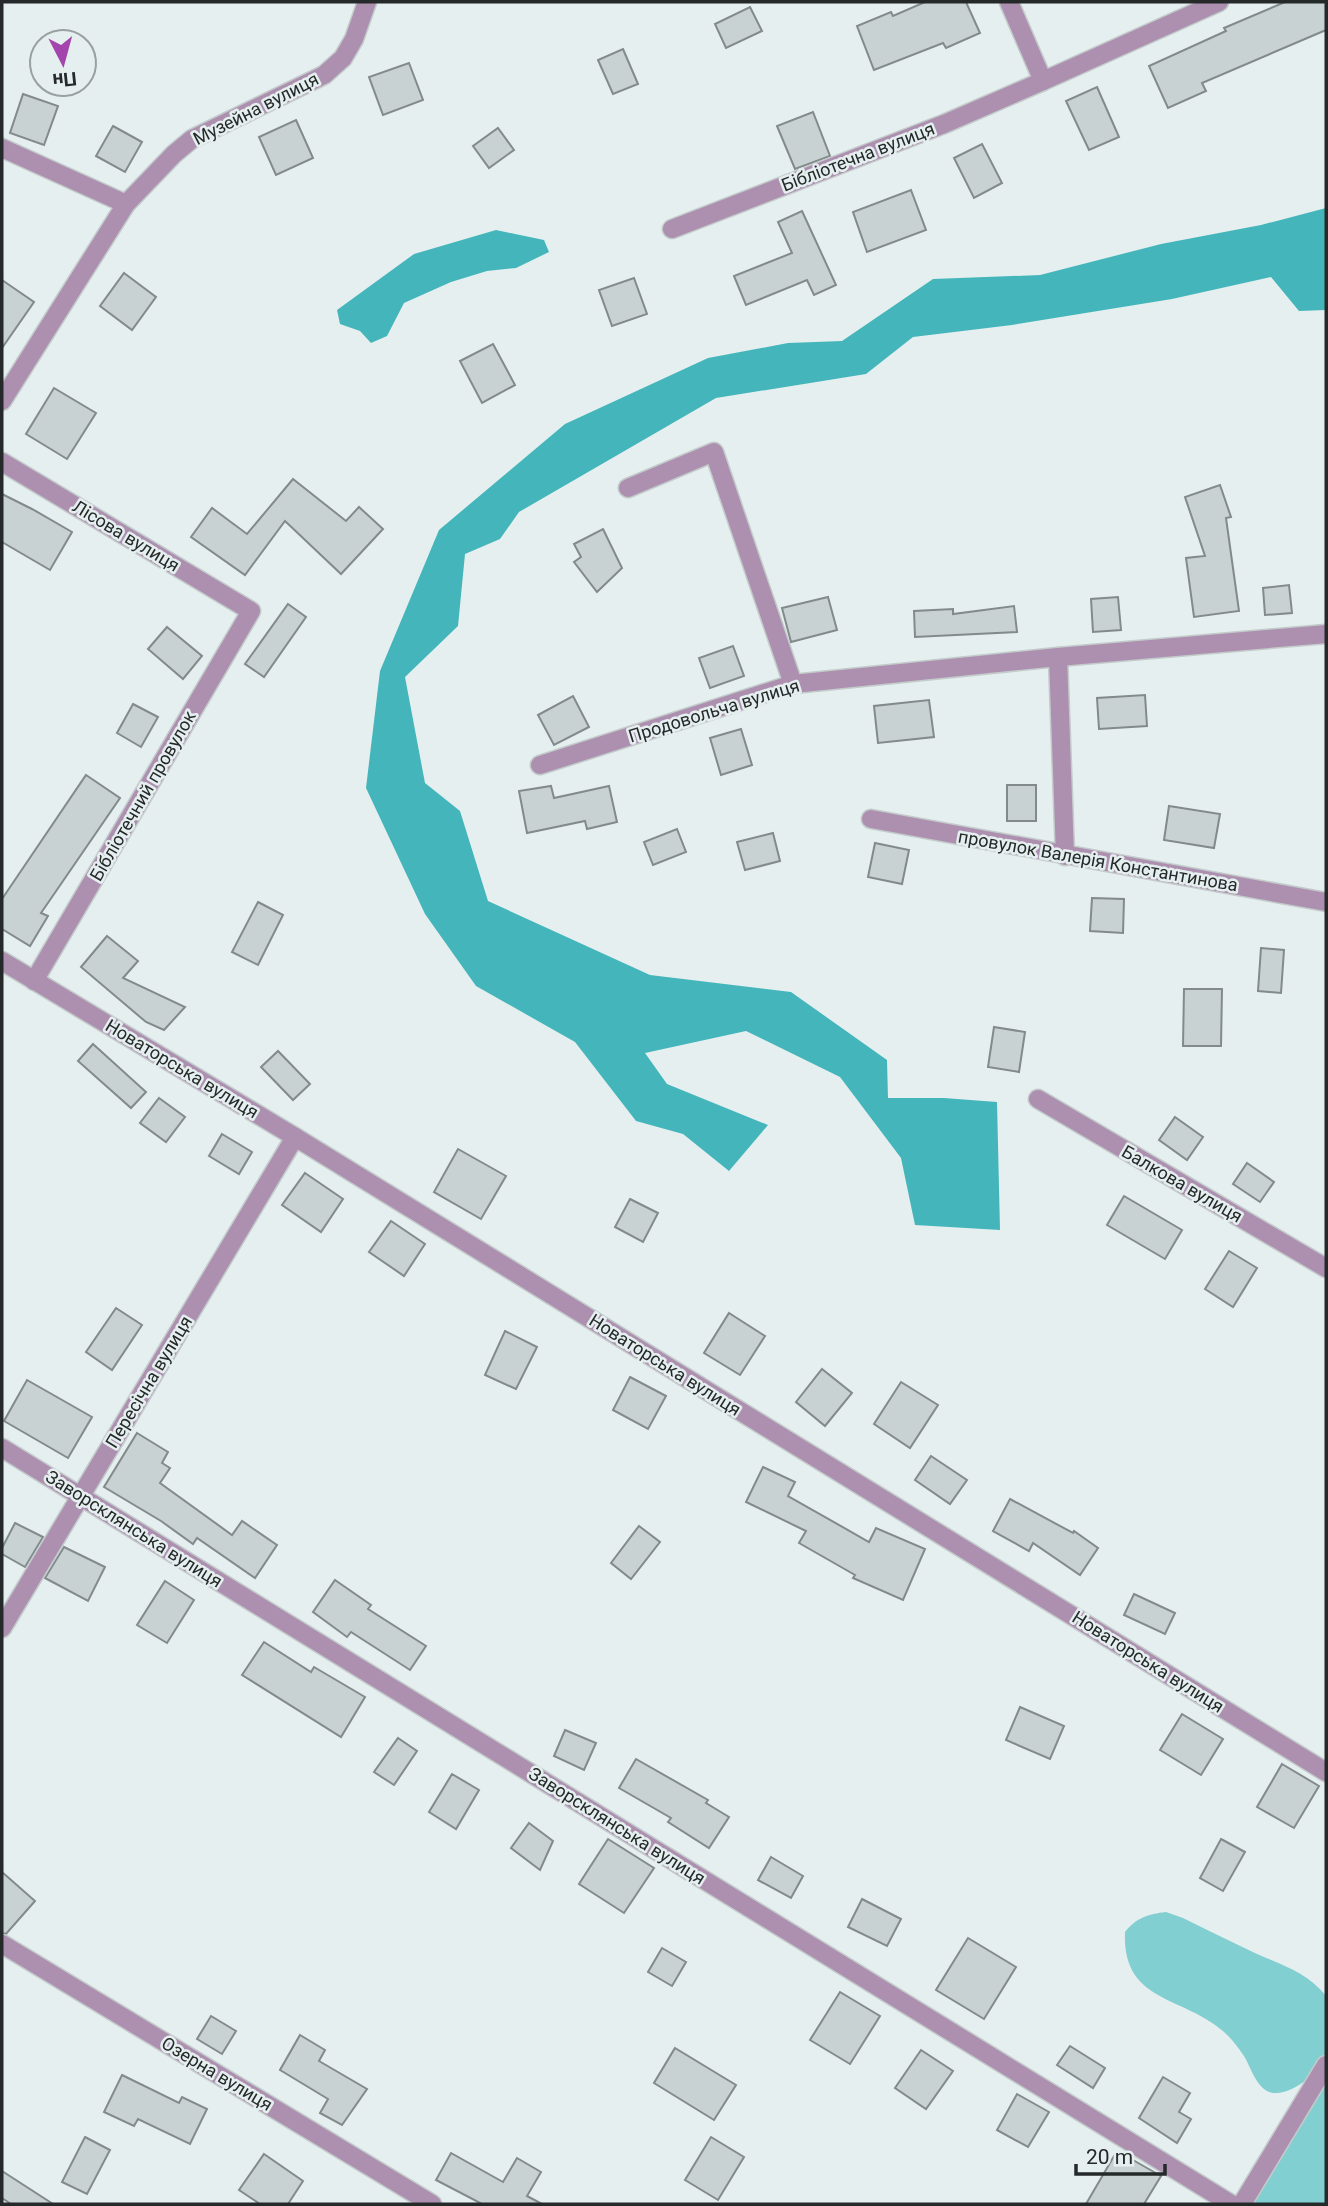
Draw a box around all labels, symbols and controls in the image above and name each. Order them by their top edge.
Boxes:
north arrow [28,28,98,98]
text: Пн [51,67,78,92]
street label: Музейна вулиця [190,68,322,149]
street label: Бібліотечна вулиця [778,118,937,195]
street label: Лісова вулиця [69,495,184,576]
street label: Продовольча вулиця [626,674,802,747]
street label: Бібліотечний провулок [85,707,200,885]
street label: провулок Валерія Константинова [957,826,1240,895]
street label: Новаторська вулиця [102,1015,263,1123]
street label: Балкова вулиця [1118,1141,1246,1227]
street label: Новаторська вулиця [586,1309,745,1420]
street label: Пересічна вулиця [101,1312,196,1451]
street label: Заворсклянська вулиця [42,1466,226,1592]
street label: Новаторська вулиця [1069,1606,1228,1717]
street label: Заворсклянська вулиця [525,1763,709,1889]
street label: Озерна вулиця [158,2032,277,2115]
scale bar [1076,2132,1165,2176]
text: 20 m [1086,2145,1133,2169]

